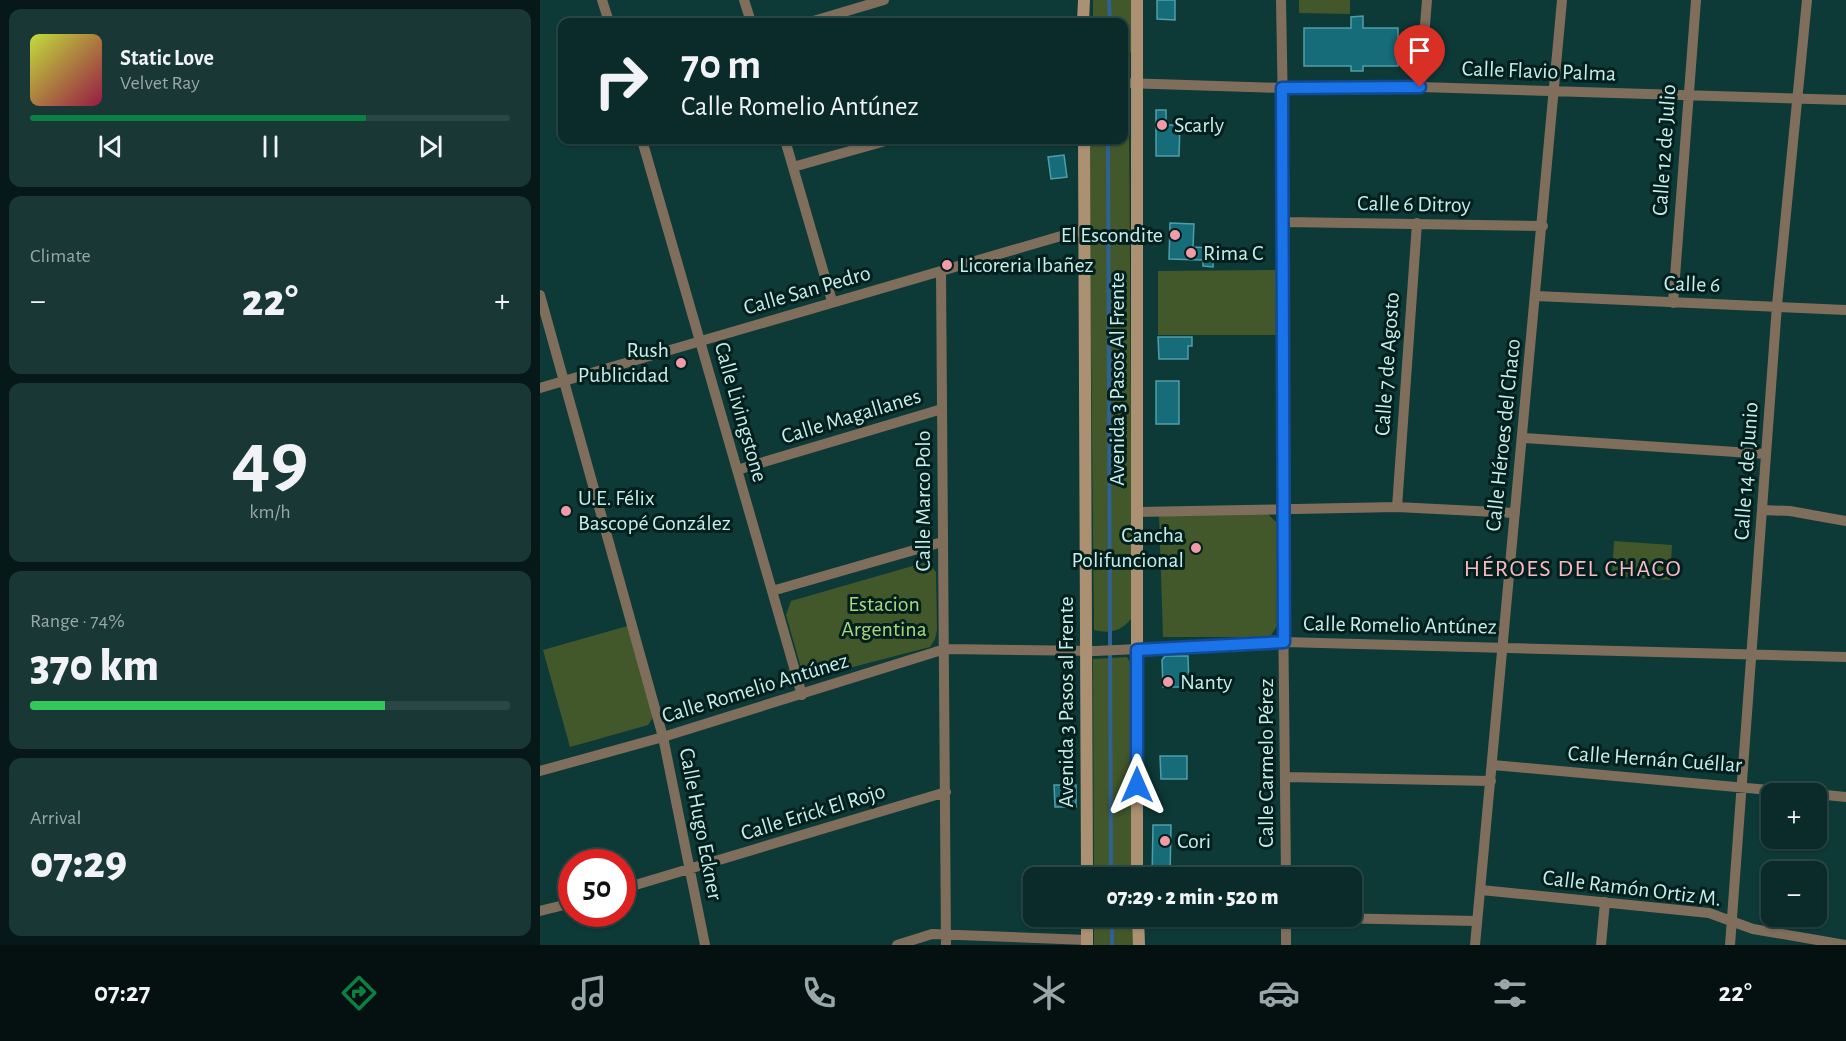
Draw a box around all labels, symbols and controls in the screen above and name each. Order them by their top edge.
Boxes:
pin [1394,25,1445,87]
icon: arrive [1403,34,1436,67]
icon: right [582,42,660,120]
text: 70 m [681,44,761,86]
text: Static Love [120,47,214,69]
street label: Calle Flavio Palma [1461,57,1617,85]
text: Velvet Ray [120,73,200,93]
street label: Calle 12 de Julio [1648,83,1680,217]
text: Calle Romelio Antúnez [681,93,919,120]
place label: Scarly [1174,114,1225,136]
marker: Scarly [1155,118,1169,132]
icon: previous [94,130,127,163]
icon: pause [254,130,287,163]
icon: next [414,130,447,163]
street label: Calle 6 Ditroy [1357,192,1472,216]
place label: El Escondite [1061,224,1163,246]
marker: El Escondite [1168,228,1182,242]
place label: Rima C [1203,242,1263,264]
text: Climate [30,246,91,266]
marker: Rima C [1184,246,1198,260]
place label: Licoreria Ibañez [959,254,1094,276]
marker: Licoreria Ibañez [940,258,954,272]
street label: Calle San Pedro [741,261,873,319]
street label: Avenida 3 Pasos Al Frente [1106,272,1128,486]
street label: Calle 6 [1663,272,1721,296]
text: 22° [242,279,298,324]
text: − [30,285,46,318]
text: + [494,285,510,318]
street label: Calle 7 de Agosto [1371,291,1403,437]
street label: Calle Héroes del Chaco [1482,338,1524,532]
place label: Rush Publicidad [578,339,669,386]
street label: Calle Livingstone [711,340,771,484]
marker: Rush Publicidad [674,356,688,370]
street label: Calle Magallanes [779,384,923,448]
street label: Calle 14 de Junio [1730,401,1762,541]
text: 49 [232,422,308,500]
street label: Calle Marco Polo [912,431,934,571]
place label: U.E. Félix Bascopé González [578,487,731,534]
text: km/h [249,502,291,522]
marker: U.E. Félix Bascopé González [559,504,573,518]
place label: Cancha Polifuncional [1072,524,1184,571]
marker: Cancha Polifuncional [1189,541,1203,555]
district label: HÉROES DEL CHACO [1464,555,1682,581]
park label: Estacion Argentina [841,593,927,640]
street label: Avenida 3 Pasos al Frente [1055,596,1077,808]
text: Range · 74% [30,611,125,631]
street label: Calle Romelio Antúnez [1303,612,1497,638]
text: 370 km [30,644,159,689]
street label: Calle Romelio Antúnez [659,649,851,727]
place label: Nanty [1180,671,1233,693]
marker: Nanty [1161,675,1175,689]
street label: Calle Carmelo Pérez [1255,678,1277,848]
street label: Calle Hernán Cuéllar [1567,742,1743,776]
street label: Calle Hugo Eckner [675,746,727,902]
position arrow [1105,753,1169,817]
street label: Calle Erick El Rojo [738,780,888,844]
map controls [1761,783,1827,927]
button: + [1761,783,1827,849]
text: Arrival [30,808,81,828]
place label: Cori [1177,830,1211,852]
marker: Cori [1158,834,1172,848]
text: 07:29 [30,841,127,886]
speed limit sign: 50 [558,849,636,927]
button: − [1761,861,1827,927]
street label: Calle Ramón Ortiz M. [1542,866,1722,910]
text: 07:29 · 2 min · 520 m [1106,886,1279,908]
icon: directions [338,972,380,1014]
icon: music [568,972,610,1014]
icon: phone [798,972,840,1014]
icon: climate [1028,972,1070,1014]
icon: car [1258,972,1300,1014]
icon: filters [1489,972,1531,1014]
text: 07:27 [94,979,150,1006]
text: 22° [1719,979,1752,1006]

